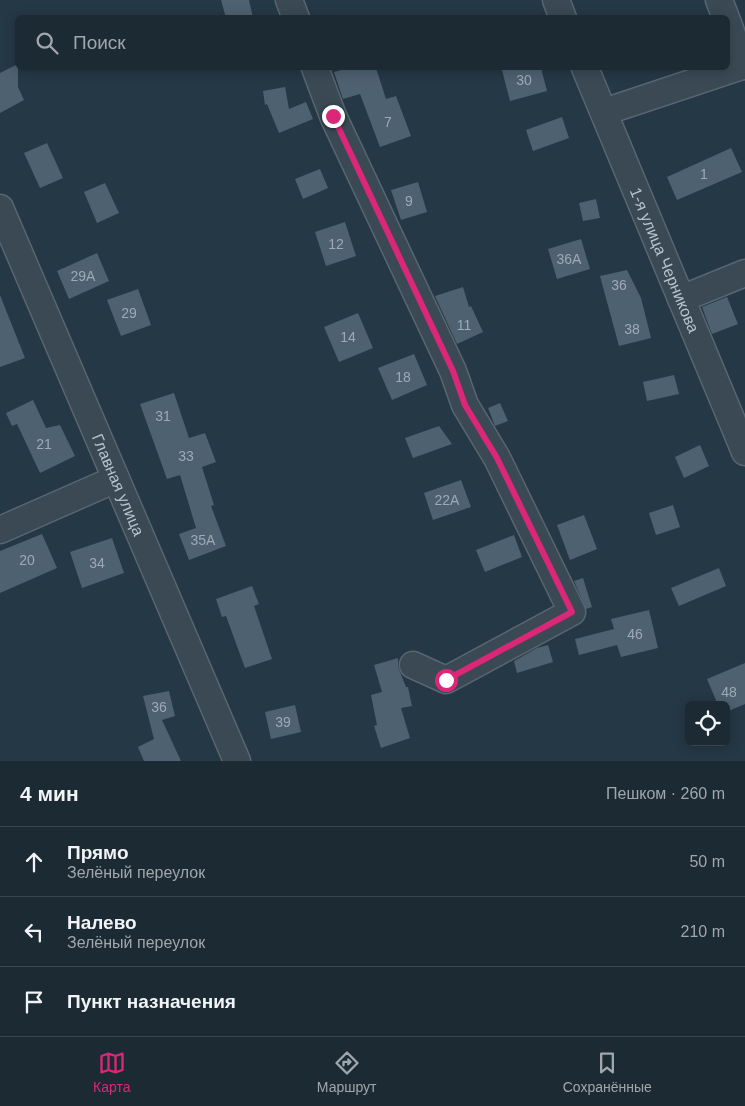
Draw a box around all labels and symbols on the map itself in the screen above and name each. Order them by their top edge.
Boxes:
house number: 30 [516,72,532,88]
route end [322,105,345,128]
house number: 7 [384,114,392,130]
house number: 1 [700,166,708,182]
street label: 1-я улица Черникова [627,185,703,335]
house number: 9 [405,193,413,209]
house number: 12 [328,236,344,252]
house number: 36А [557,251,582,267]
house number: 29А [71,268,96,284]
house number: 36 [611,277,627,293]
house number: 29 [121,305,137,321]
house number: 11 [457,317,471,333]
house number: 38 [624,321,640,337]
house number: 14 [340,329,356,345]
house number: 18 [395,369,411,385]
house number: 31 [155,408,171,424]
street label: Главная улица [89,431,148,538]
house number: 21 [36,436,52,452]
house number: 33 [178,448,194,464]
house number: 22А [435,492,460,508]
house number: 35А [191,532,216,548]
house number: 20 [19,552,35,568]
house number: 34 [89,555,105,571]
house number: 46 [627,626,643,642]
route start [435,669,458,692]
house number: 48 [721,684,737,700]
house number: 36 [151,699,167,715]
house number: 39 [275,714,291,730]

